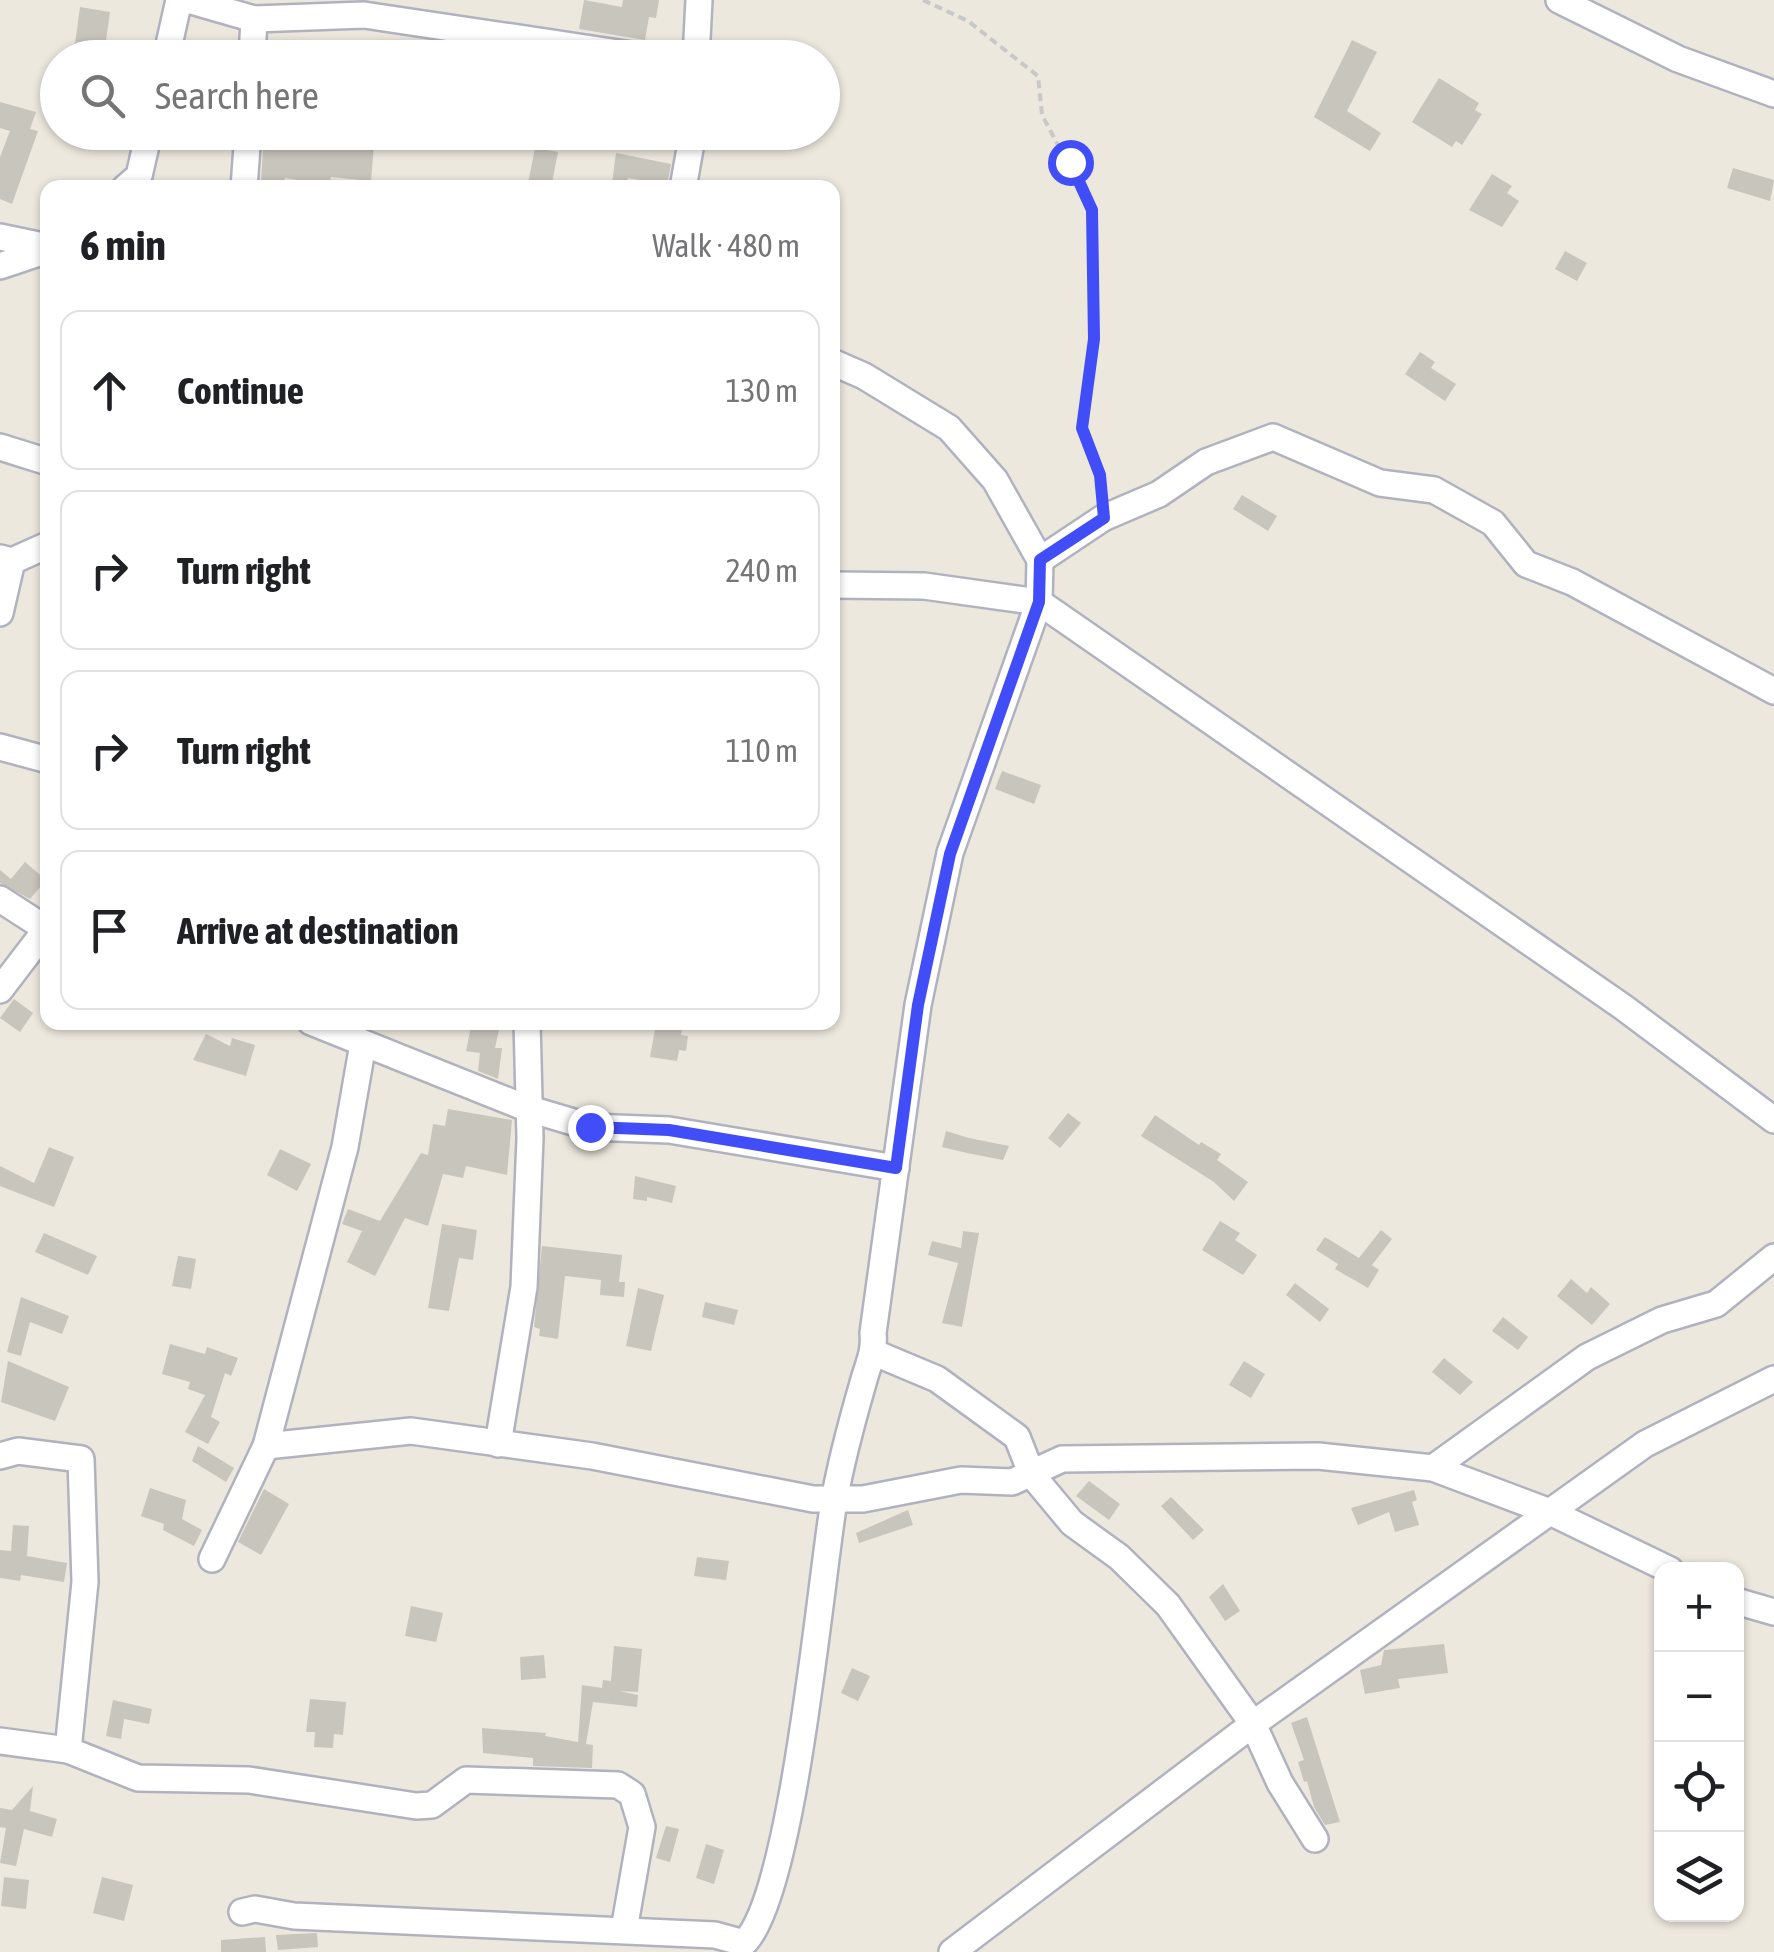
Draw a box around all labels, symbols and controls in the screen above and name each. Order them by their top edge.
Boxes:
search box [40,40,840,150]
icon: search [75,68,130,123]
text: Search here [155,74,319,117]
route start [1048,140,1094,186]
text: 6 min [80,221,166,269]
text: Walk · 480 m [652,227,800,264]
icon: ahead [82,363,137,418]
text: Continue [177,369,304,412]
text: 130 m [725,372,798,409]
icon: right [82,543,137,598]
text: Turn right [177,549,311,592]
text: 240 m [725,552,798,589]
icon: right [82,723,137,778]
text: Turn right [177,729,311,772]
text: 110 m [725,732,798,769]
icon: arrive [82,903,137,958]
text: Arrive at destination [177,909,459,952]
route end [568,1105,614,1151]
map controls [1654,1562,1744,1922]
button: + [1654,1562,1744,1652]
button: − [1654,1652,1744,1742]
button: locate [1654,1742,1744,1832]
button: layers [1654,1832,1744,1922]

